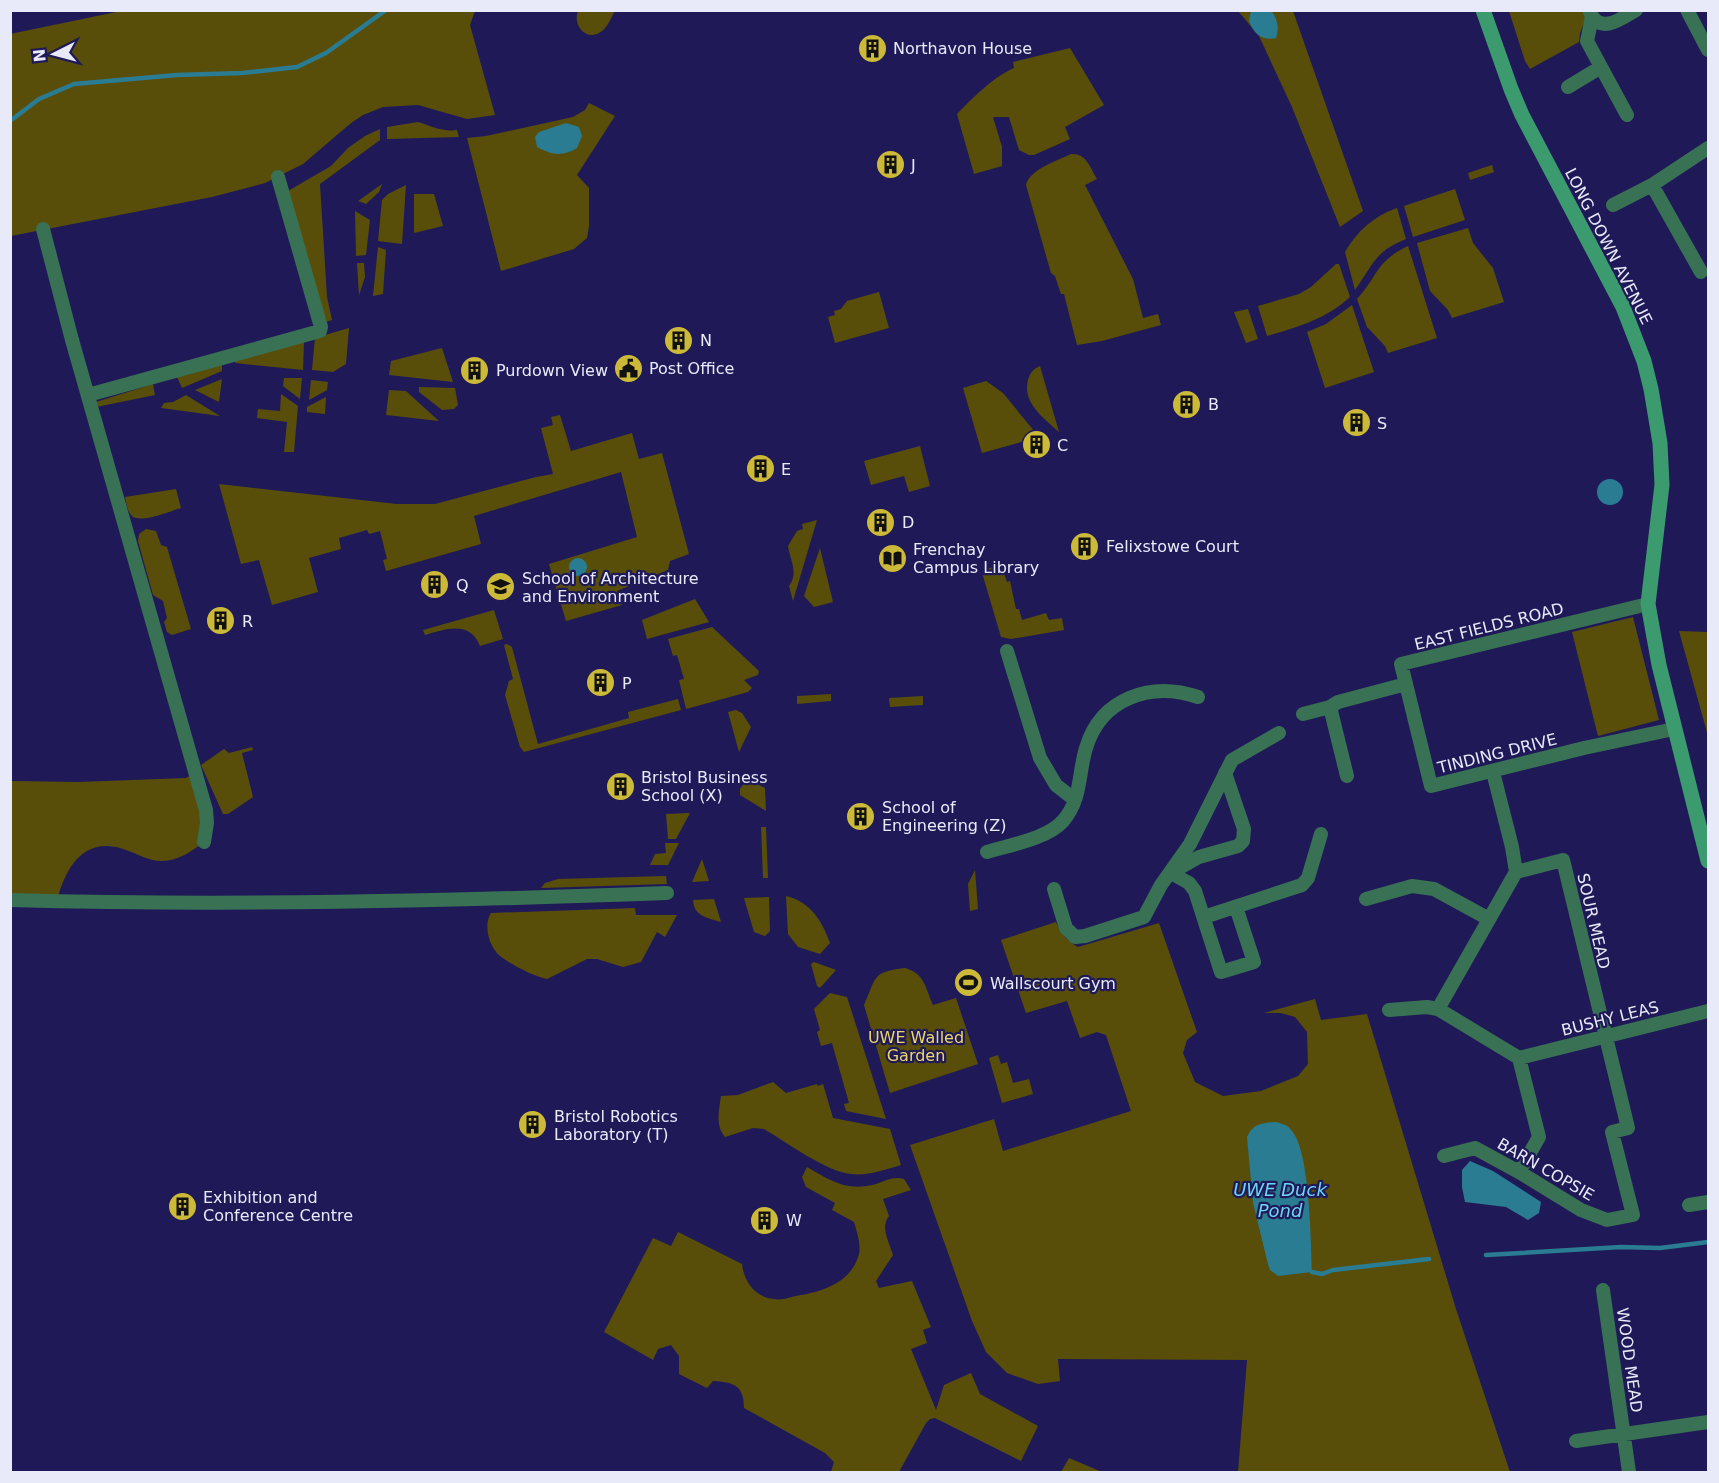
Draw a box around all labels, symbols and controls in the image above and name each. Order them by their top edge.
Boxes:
north arrow [24,24,84,84]
building icon: Northavon House [856,32,888,64]
place label: Northavon House [893,39,1032,58]
text: N [29,48,50,63]
building icon: J [874,149,906,181]
place label: J [910,156,916,175]
street label: LONG DOWN AVENUE [1561,165,1656,328]
building icon: N [663,324,695,356]
place label: N [700,331,712,350]
public building icon: Post Office [612,352,644,384]
building icon: Purdown View [459,354,491,386]
place label: Post Office [649,359,734,378]
place label: Purdown View [496,361,608,380]
building icon: B [1171,388,1203,420]
place label: B [1208,395,1219,414]
building icon: S [1340,407,1372,439]
place label: S [1377,414,1387,433]
building icon: C [1020,429,1052,461]
place label: C [1057,436,1068,455]
building icon: E [744,453,776,485]
place label: E [781,460,791,479]
building icon: D [865,506,897,538]
place label: D [902,513,914,532]
building icon: Felixstowe Court [1069,530,1101,562]
place label: Felixstowe Court [1106,537,1239,556]
place label: Frenchay Campus Library [913,540,1039,577]
library icon: Frenchay Campus Library [876,542,908,574]
building icon: Q [419,569,451,601]
place label: School of Architecture and Environment [522,569,699,606]
school or university icon: School of Architecture and Environment [485,571,517,603]
place label: Q [456,576,469,595]
street label: EAST FIELDS ROAD [1412,599,1566,654]
building icon: R [205,605,237,637]
place label: R [242,612,253,631]
building icon: P [585,667,617,699]
place label: P [622,674,632,693]
street label: TINDING DRIVE [1435,729,1559,778]
place label: Bristol Business School (X) [641,768,767,805]
building icon: Bristol Business School (X) [604,770,636,802]
place label: School of Engineering (Z) [882,798,1007,835]
building icon: School of Engineering (Z) [845,800,877,832]
street label: SOUR MEAD [1573,871,1614,971]
sports icon: Wallscourt Gym [953,967,985,999]
place label: Wallscourt Gym [990,974,1116,993]
street label: BUSHY LEAS [1559,997,1661,1040]
park label: UWE Walled Garden [868,1028,964,1065]
place label: Bristol Robotics Laboratory (T) [554,1107,678,1144]
building icon: Bristol Robotics Laboratory (T) [517,1109,549,1141]
street label: BARN COPSIE [1494,1134,1597,1205]
water label: UWE Duck Pond [1233,1179,1328,1221]
place label: Exhibition and Conference Centre [203,1188,353,1225]
building icon: Exhibition and Conference Centre [166,1190,198,1222]
building icon: W [749,1204,781,1236]
place label: W [786,1211,802,1230]
street label: WOOD MEAD [1613,1306,1646,1414]

